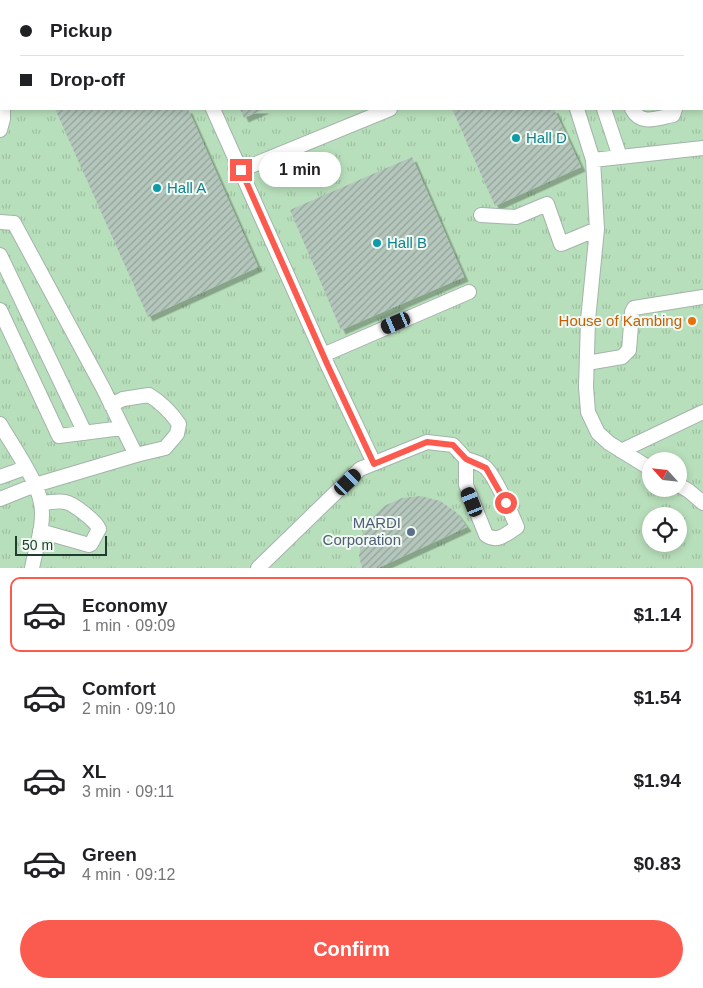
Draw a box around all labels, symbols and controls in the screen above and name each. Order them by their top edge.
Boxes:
text: Pickup [50,20,112,41]
text: Drop-off [50,69,125,90]
place label: Hall D [526,129,567,146]
marker: Hall D [510,132,522,144]
callout: 1 min [258,152,341,188]
route end [230,159,252,181]
text: 1 min [279,161,321,178]
place label: Hall A [167,179,206,196]
marker: Hall A [151,182,163,194]
place label: Hall B [387,234,427,251]
marker: Hall B [371,237,383,249]
car [379,310,412,336]
place label: House of Kambing [559,312,682,329]
marker: House of Kambing [686,315,698,327]
north arrow [642,452,688,498]
map controls [642,452,687,552]
car [331,466,364,498]
car [459,485,484,519]
route start [495,492,517,514]
button: locate [642,507,687,552]
place label: MARDI Corporation [323,514,401,548]
marker: MARDI Corporation [405,526,417,538]
scale bar [15,533,108,556]
text: 50 m [22,537,53,553]
icon: car [22,592,67,637]
text: Economy [82,595,168,616]
text: $1.14 [633,604,681,625]
text: 1 min · 09:09 [82,617,175,634]
icon: car [22,675,67,720]
text: Comfort [82,678,156,699]
text: $1.54 [633,687,681,708]
text: 2 min · 09:10 [82,700,175,717]
icon: car [22,758,67,803]
text: XL [82,761,106,782]
text: $1.94 [633,770,681,791]
text: 3 min · 09:11 [82,783,174,800]
icon: car [22,841,67,886]
text: Green [82,844,137,865]
text: $0.83 [633,853,681,874]
text: 4 min · 09:12 [82,866,175,883]
button: Confirm [20,920,683,978]

